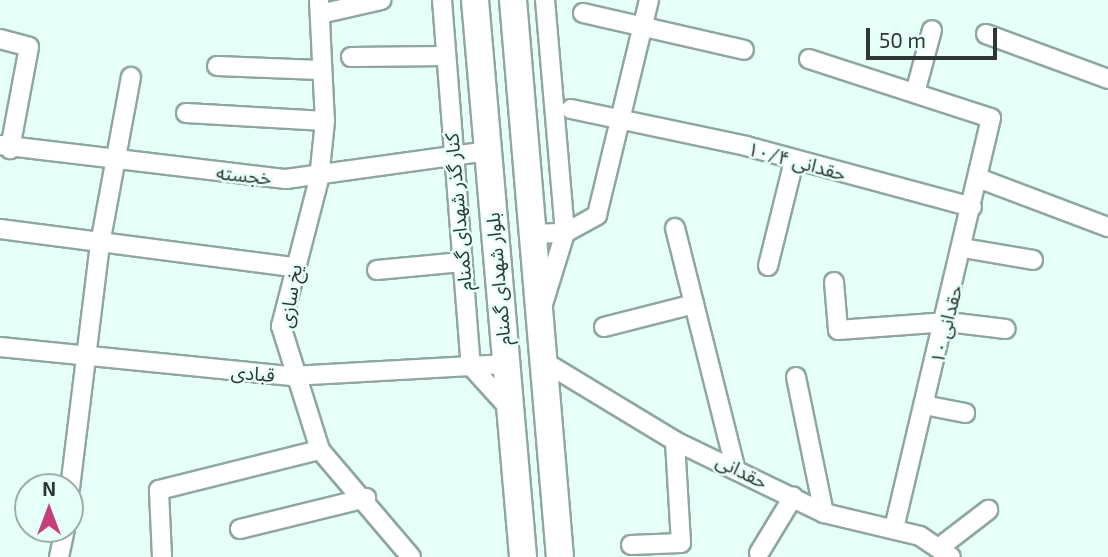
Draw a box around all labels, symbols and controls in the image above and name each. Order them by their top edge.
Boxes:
scale bar [870,14,1001,58]
text: 50 m [879,27,926,52]
street label: کنار گذر شهدای گمنام [440,132,476,292]
street label: حقدانی ۱۰/۴ [745,137,849,185]
street label: خجسته [215,161,273,189]
street label: بلوار شهدای گمنام [481,212,515,346]
street label: یخ سازی [274,263,306,329]
street label: حقدانی ۱۰ [925,282,967,366]
street label: قبادی [230,360,276,386]
street label: حقدانی [713,449,771,493]
north arrow [14,473,84,543]
text: N [42,477,56,500]

